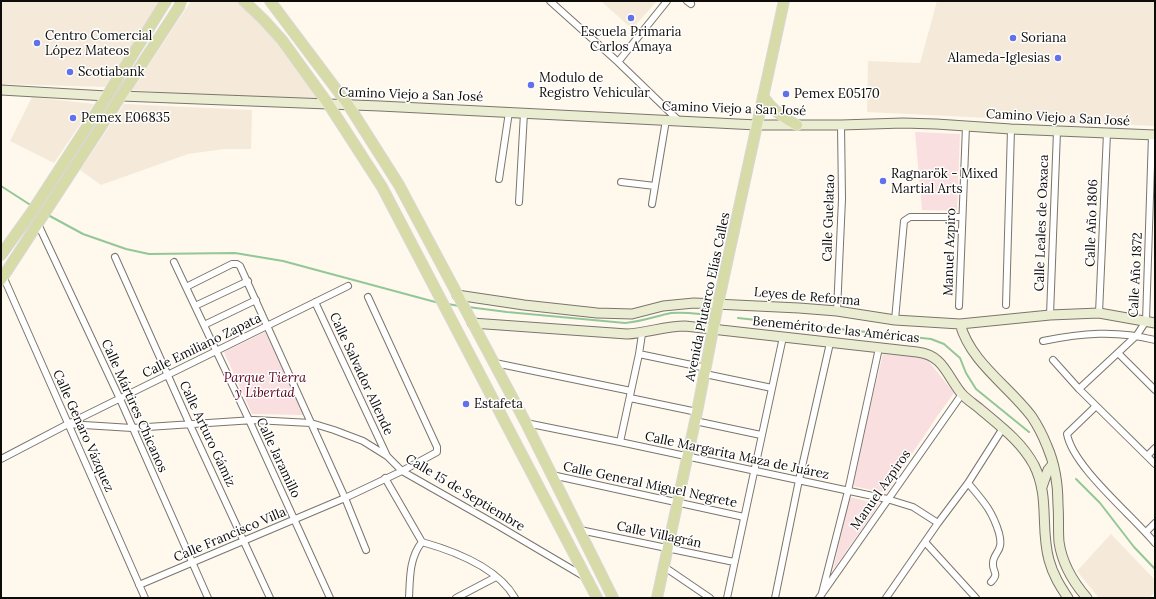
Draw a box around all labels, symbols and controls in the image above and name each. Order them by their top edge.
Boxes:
marker: Escuela Primaria Carlos Amaya [626,13,636,23]
place label: Escuela Primaria Carlos Amaya [581,24,681,55]
place label: Centro Comercial López Mateos [45,28,152,59]
place label: Soriana [1021,30,1067,46]
marker: Soriana [1008,33,1018,43]
marker: Centro Comercial López Mateos [32,38,42,48]
place label: Alameda-Iglesias [948,50,1050,66]
marker: Alameda-Iglesias [1053,53,1063,63]
place label: Scotiabank [78,64,144,80]
marker: Scotiabank [65,67,75,77]
place label: Modulo de Registro Vehicular [539,70,650,101]
marker: Modulo de Registro Vehicular [526,80,536,90]
street label: Camino Viejo a San José [339,85,483,105]
place label: Pemex E05170 [794,86,880,102]
marker: Pemex E05170 [781,89,791,99]
street label: Camino Viejo a San José [662,99,806,119]
street label: Camino Viejo a San José [986,106,1130,130]
place label: Pemex E06835 [81,110,170,126]
marker: Pemex E06835 [68,113,78,123]
street label: Calle Leales de Oaxaca [1032,154,1052,292]
place label: Ragnarök - Mixed Martial Arts [891,166,998,197]
street label: Calle Guelatao [820,174,838,262]
marker: Ragnarök - Mixed Martial Arts [878,176,888,186]
street label: Calle Año 1806 [1083,179,1101,267]
street label: Manuel Azpiro [941,208,959,296]
street label: Avenida Plutarco Elías Calles [682,211,734,383]
street label: Calle Año 1872 [1126,232,1146,318]
street label: Leyes de Reforma [753,285,861,309]
street label: Calle Emiliano Zapata [140,310,264,382]
street label: Calle Salvador Allende [326,310,396,438]
street label: Benemérito de las Américas [752,313,920,347]
street label: Calle Mártires Chicanos [98,337,170,475]
street label: Calle Genaro Vázquez [49,368,117,494]
park label: Parque Tierra y Libertad [224,370,306,401]
street label: Calle Arturo Gámiz [176,379,238,489]
place label: Estafeta [474,396,523,412]
marker: Estafeta [461,399,471,409]
street label: Calle Jaramillo [253,415,303,501]
street label: Calle Margarita Maza de Juárez [643,429,831,483]
street label: Manuel Azpiros [848,447,914,533]
street label: Calle 15 de Septiembre [402,451,528,535]
street label: Calle General Miguel Negrete [562,459,738,511]
street label: Calle Francisco Villa [171,504,289,566]
street label: Calle Villagrán [615,518,703,552]

